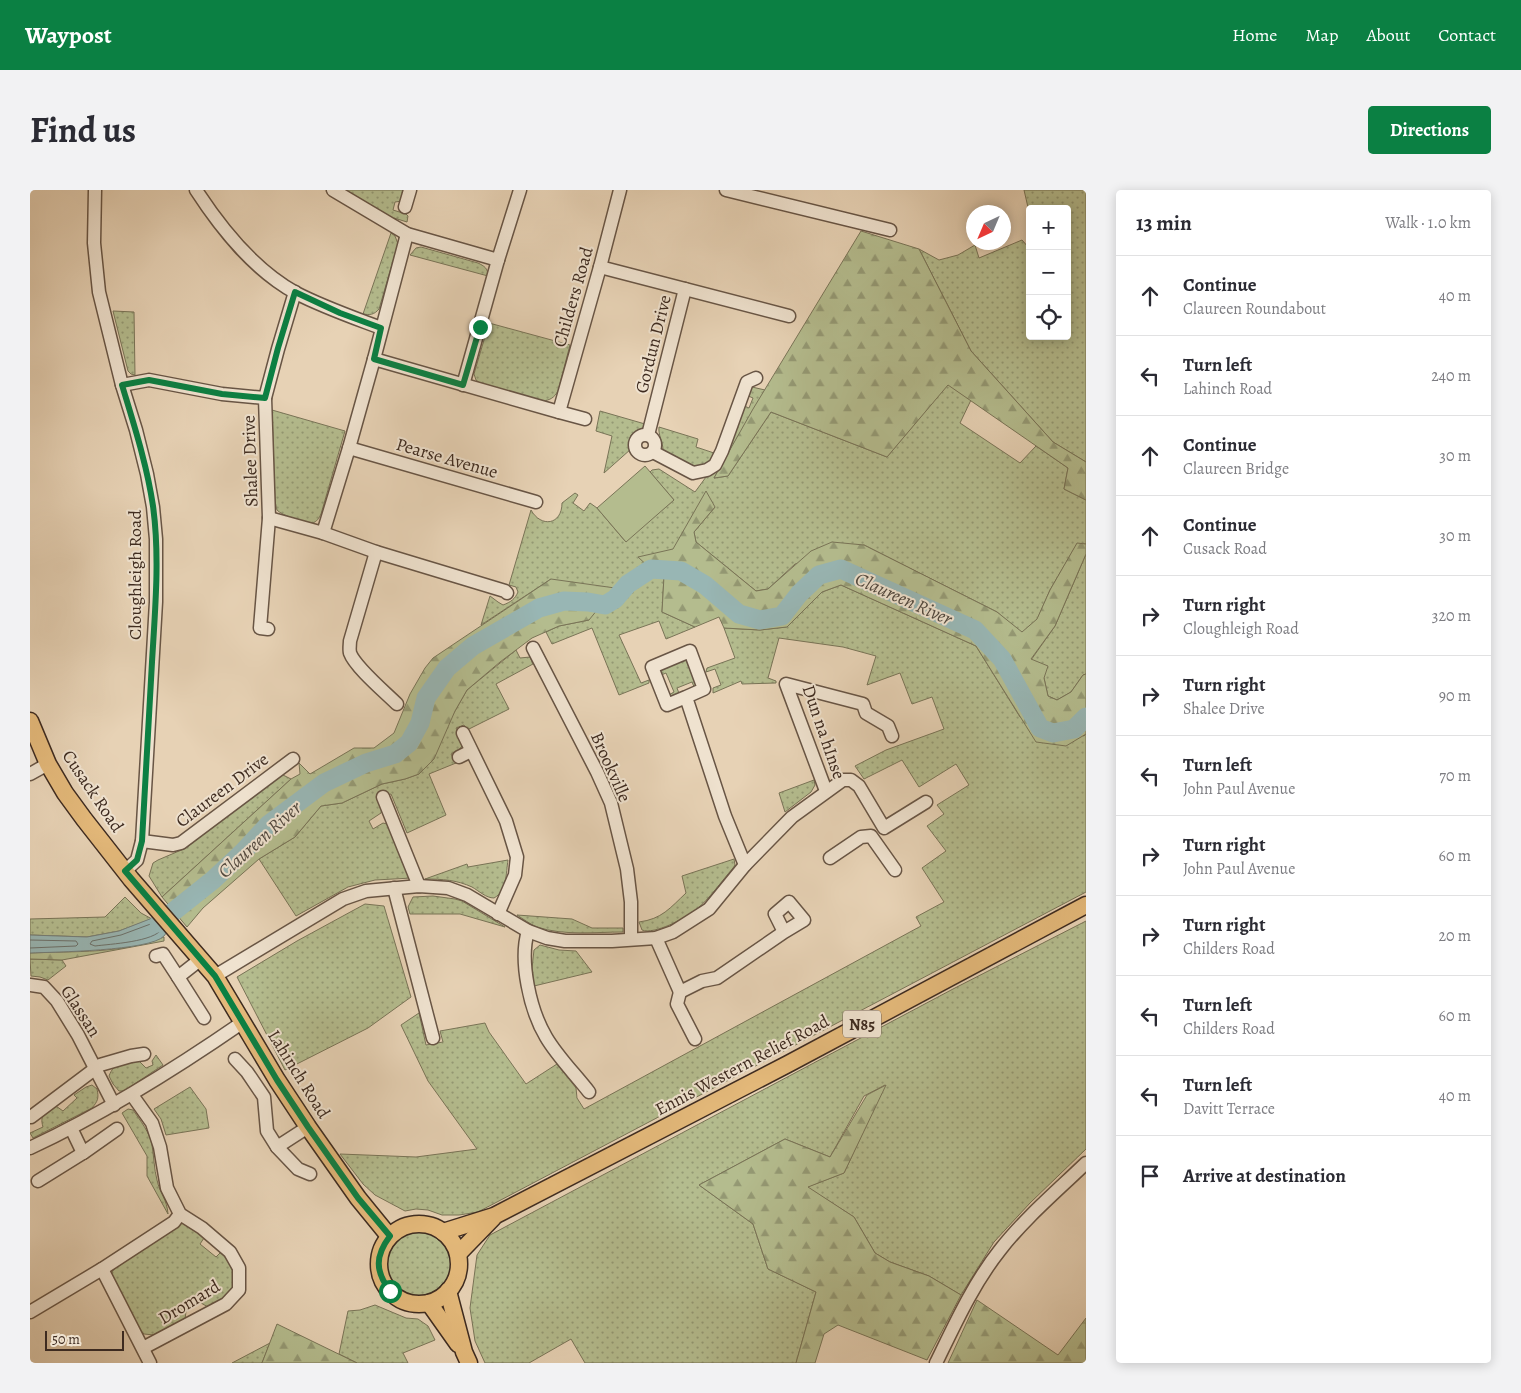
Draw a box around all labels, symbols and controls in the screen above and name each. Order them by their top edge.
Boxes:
text: Waypost [25,19,112,51]
text: Home [1232,23,1277,47]
text: Map [1305,23,1338,47]
text: About [1366,23,1410,47]
text: Contact [1438,23,1496,47]
text: Find us [30,106,136,154]
button: Directions [1368,106,1491,154]
north arrow [966,205,1011,250]
map controls [1026,205,1071,340]
button: + [1026,205,1071,250]
text: 13 min [1136,209,1192,237]
text: Walk · 1.0 km [1385,212,1471,234]
street label: Childers Road [547,244,599,350]
button: − [1026,250,1071,295]
text: Continue [1183,272,1257,298]
icon: ahead [1136,282,1164,310]
text: 40 m [1439,285,1471,307]
street label: Gordun Drive [629,292,677,396]
button: locate [1026,295,1071,340]
text: Claureen Roundabout [1183,298,1326,320]
route end [469,316,492,339]
text: Turn left [1183,352,1252,378]
icon: left [1136,362,1164,390]
text: 240 m [1431,365,1471,387]
text: Lahinch Road [1183,378,1272,400]
street label: Shalee Drive [236,415,264,507]
street label: Pearse Avenue [393,432,501,484]
text: Continue [1183,432,1257,458]
icon: ahead [1136,442,1164,470]
text: 30 m [1439,445,1471,467]
text: Claureen Bridge [1183,458,1289,480]
street label: Cloughleigh Road [123,510,147,640]
text: Continue [1183,512,1257,538]
icon: ahead [1136,522,1164,550]
text: 30 m [1439,525,1471,547]
text: Cusack Road [1183,538,1267,560]
water label: Claureen River [851,566,958,632]
text: Turn right [1183,592,1265,618]
icon: right [1136,602,1164,630]
text: 320 m [1432,605,1471,627]
text: Cloughleigh Road [1183,618,1299,640]
text: Turn right [1183,672,1265,698]
street label: Dun na hInse [797,682,851,782]
icon: right [1136,682,1164,710]
text: 90 m [1439,685,1471,707]
text: Shalee Drive [1183,698,1265,720]
street label: Brookville [585,728,637,806]
street label: Cusack Road [57,745,129,837]
street label: Claureen Drive [171,747,273,833]
text: Turn left [1183,752,1252,778]
icon: left [1136,762,1164,790]
text: 70 m [1439,765,1471,787]
text: John Paul Avenue [1183,778,1295,800]
water label: Claureen River [212,794,308,884]
text: Turn right [1183,832,1265,858]
icon: right [1136,842,1164,870]
text: 60 m [1439,845,1471,867]
text: John Paul Avenue [1183,858,1295,880]
text: Turn right [1183,912,1265,938]
icon: right [1136,922,1164,950]
text: 20 m [1438,925,1471,947]
text: Childers Road [1183,938,1275,960]
street label: Glassan [55,980,107,1042]
text: Turn left [1183,992,1252,1018]
icon: left [1136,1002,1164,1030]
text: 60 m [1439,1005,1471,1027]
street label: Ennis Western Relief Road [651,1009,833,1121]
road number: N85 [843,1011,881,1038]
text: Childers Road [1183,1018,1275,1040]
street label: Lahinch Road [262,1025,336,1123]
text: Turn left [1183,1072,1252,1098]
icon: left [1136,1082,1164,1110]
text: 40 m [1439,1085,1471,1107]
text: Davitt Terrace [1183,1098,1275,1120]
icon: arrive [1136,1162,1164,1190]
text: Arrive at destination [1183,1163,1346,1189]
street label: Dromard [154,1274,225,1330]
route start [379,1280,402,1303]
scale bar [45,1328,124,1351]
text: 50 m [52,1330,80,1349]

